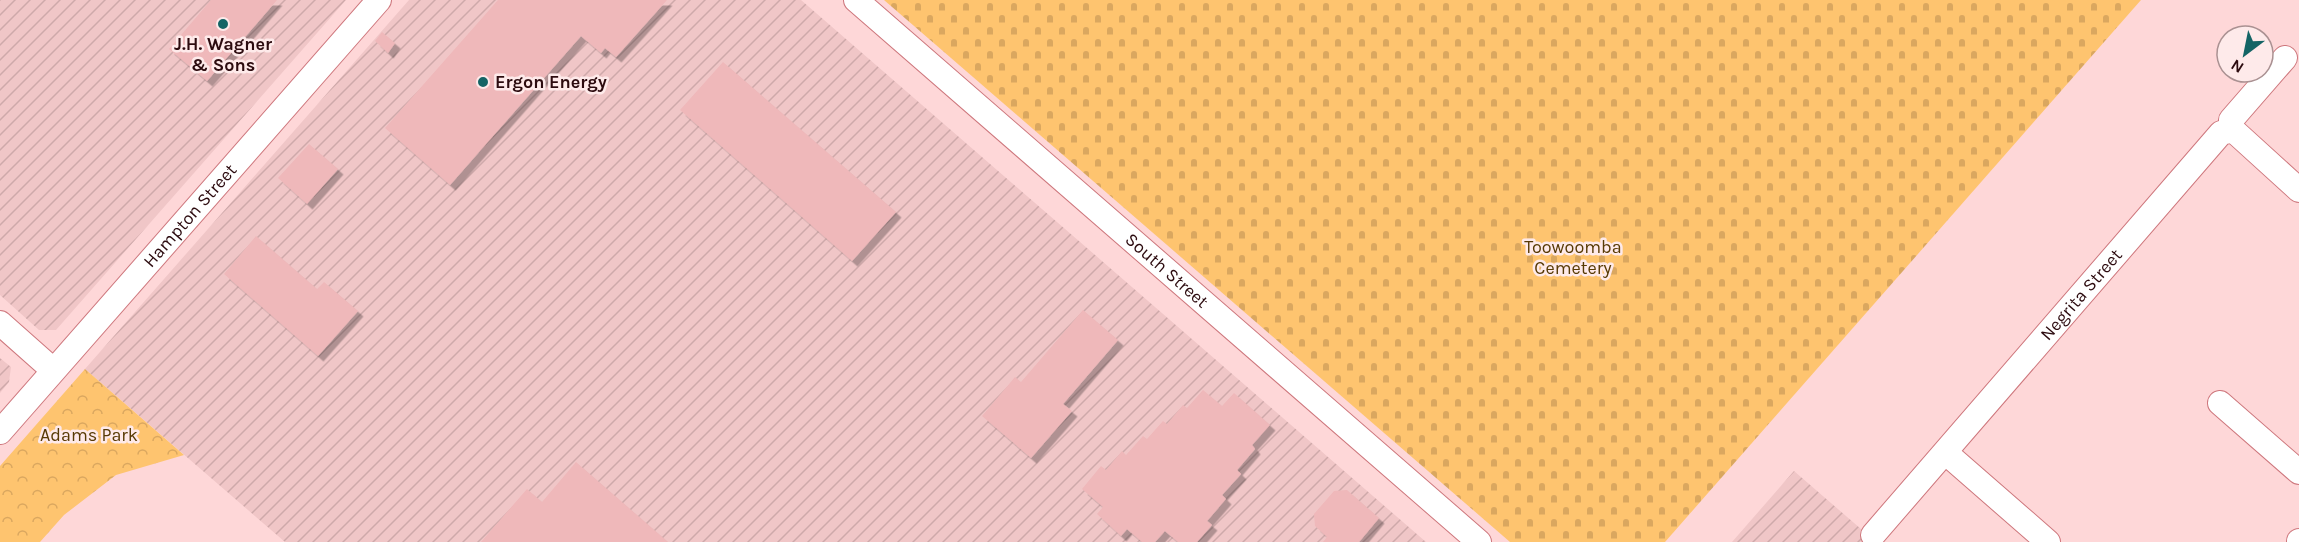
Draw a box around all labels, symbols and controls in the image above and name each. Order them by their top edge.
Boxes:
marker: J.H. Wagner & Sons [216,17,230,31]
north arrow [2215,24,2275,84]
place label: J.H. Wagner & Sons [174,33,272,76]
text: N [2227,55,2247,77]
place label: Ergon Energy [495,71,607,93]
marker: Ergon Energy [476,75,490,89]
street label: Hampton Street [139,159,241,272]
street label: South Street [1121,228,1213,313]
park label: Toowoomba Cemetery [1524,236,1622,279]
street label: Negrita Street [2035,244,2127,345]
park label: Adams Park [40,424,138,446]

